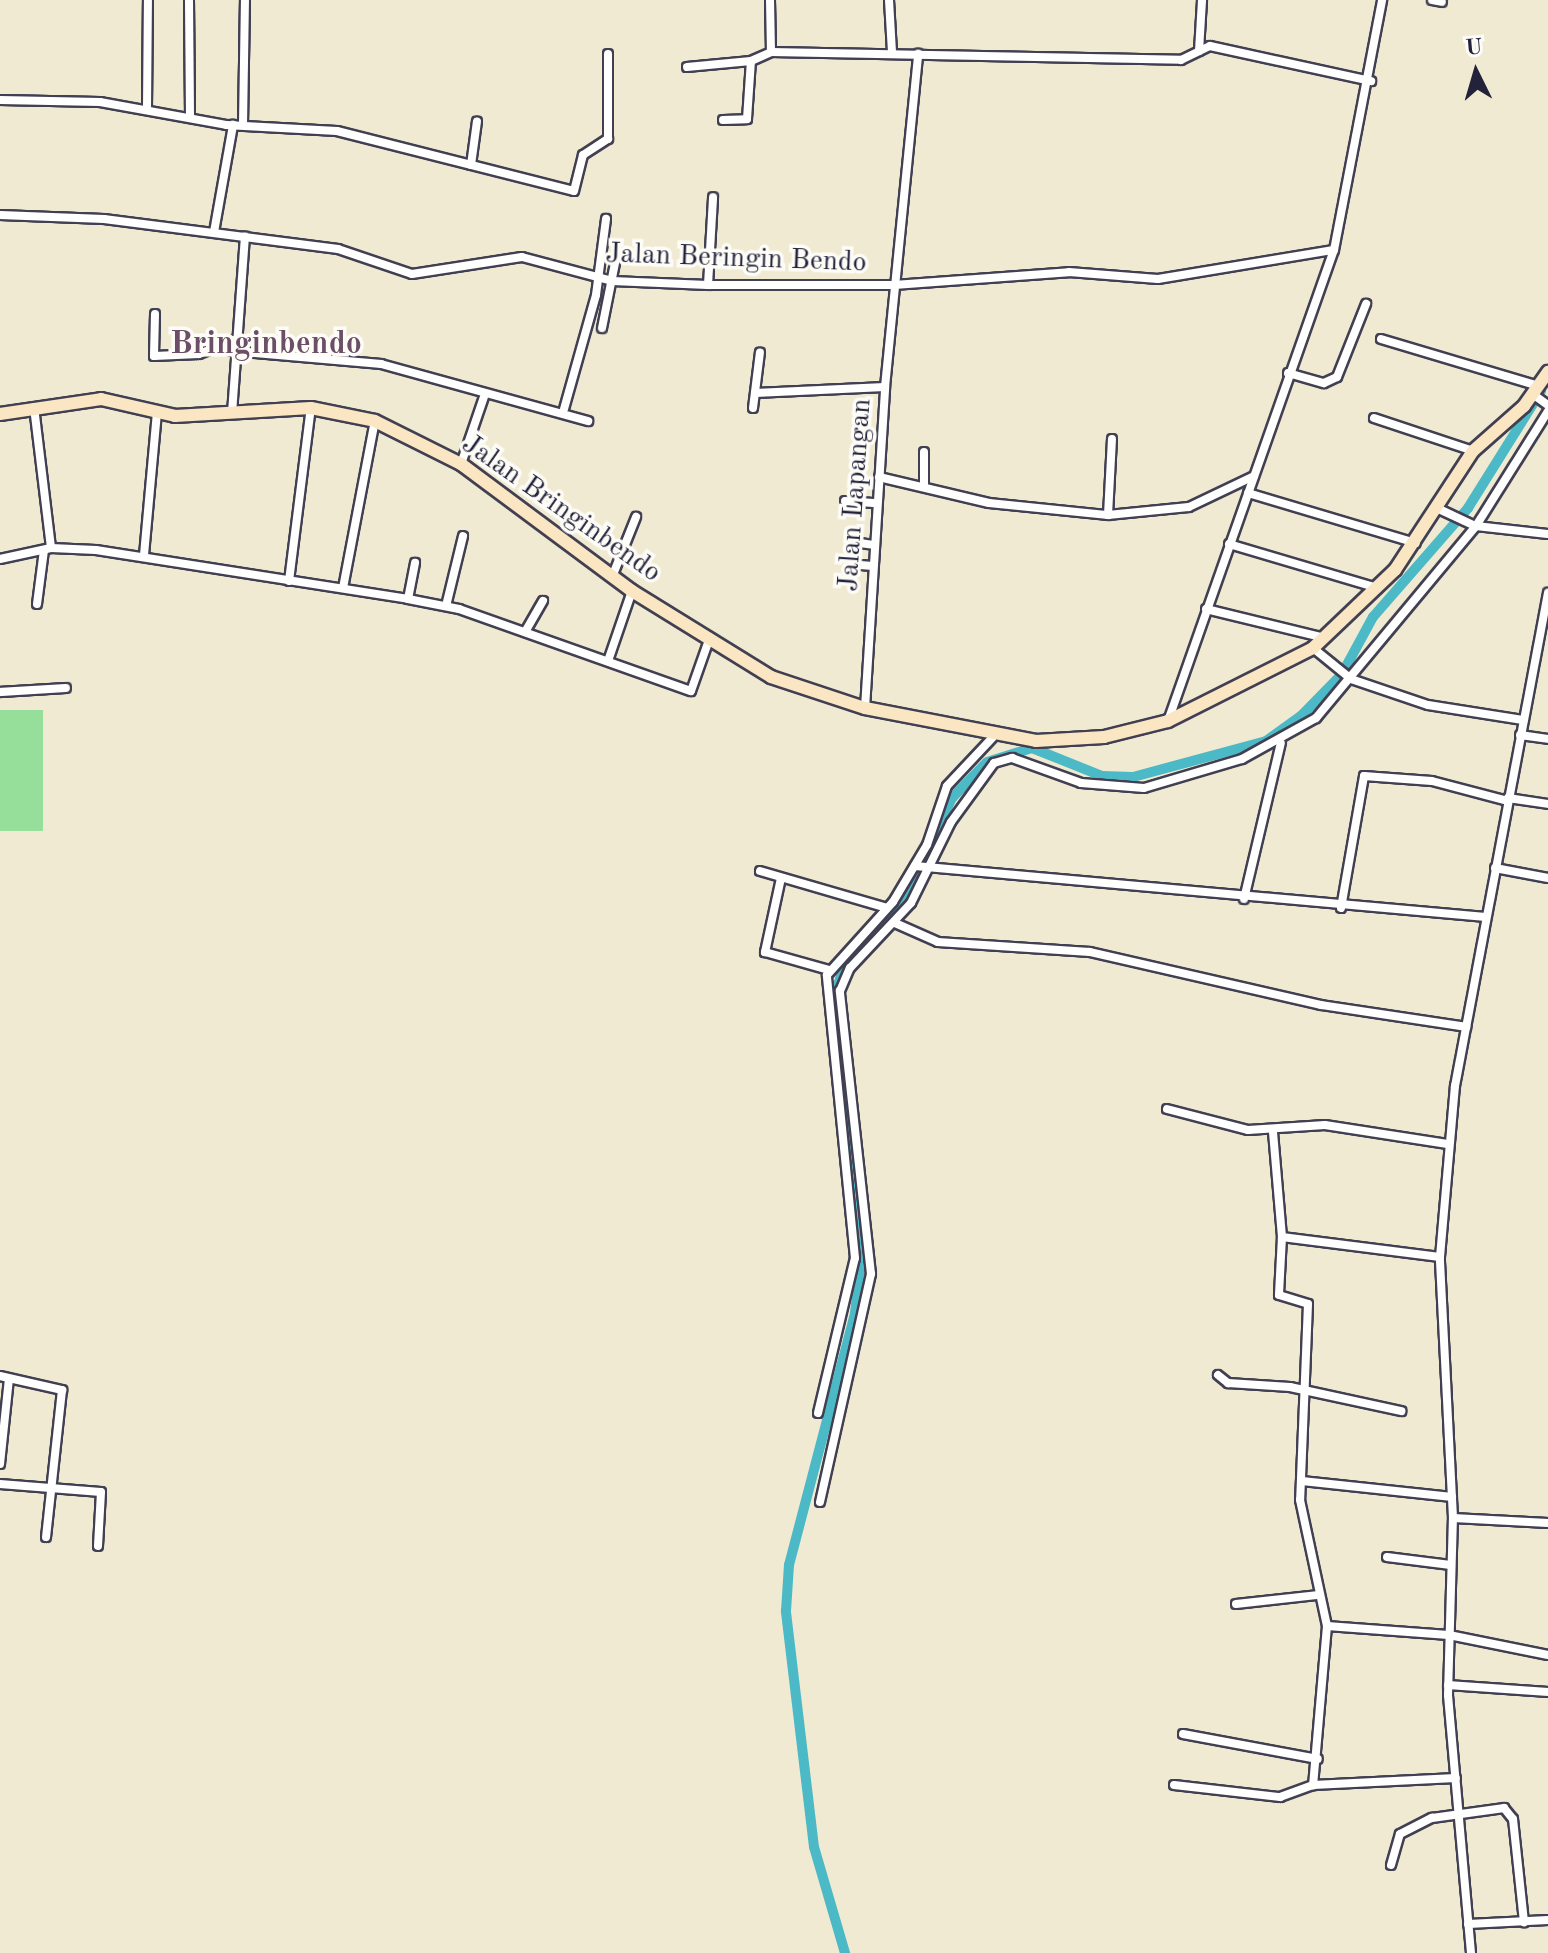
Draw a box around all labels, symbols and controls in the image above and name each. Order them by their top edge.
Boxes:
north arrow [1436,32,1516,112]
text: U [1464,36,1484,60]
street label: Jalan Beringin Bendo [605,238,867,280]
district label: Bringinbendo [170,326,362,364]
street label: Jalan Lapangan [832,397,880,593]
street label: Jalan Bringinbendo [455,428,667,590]

